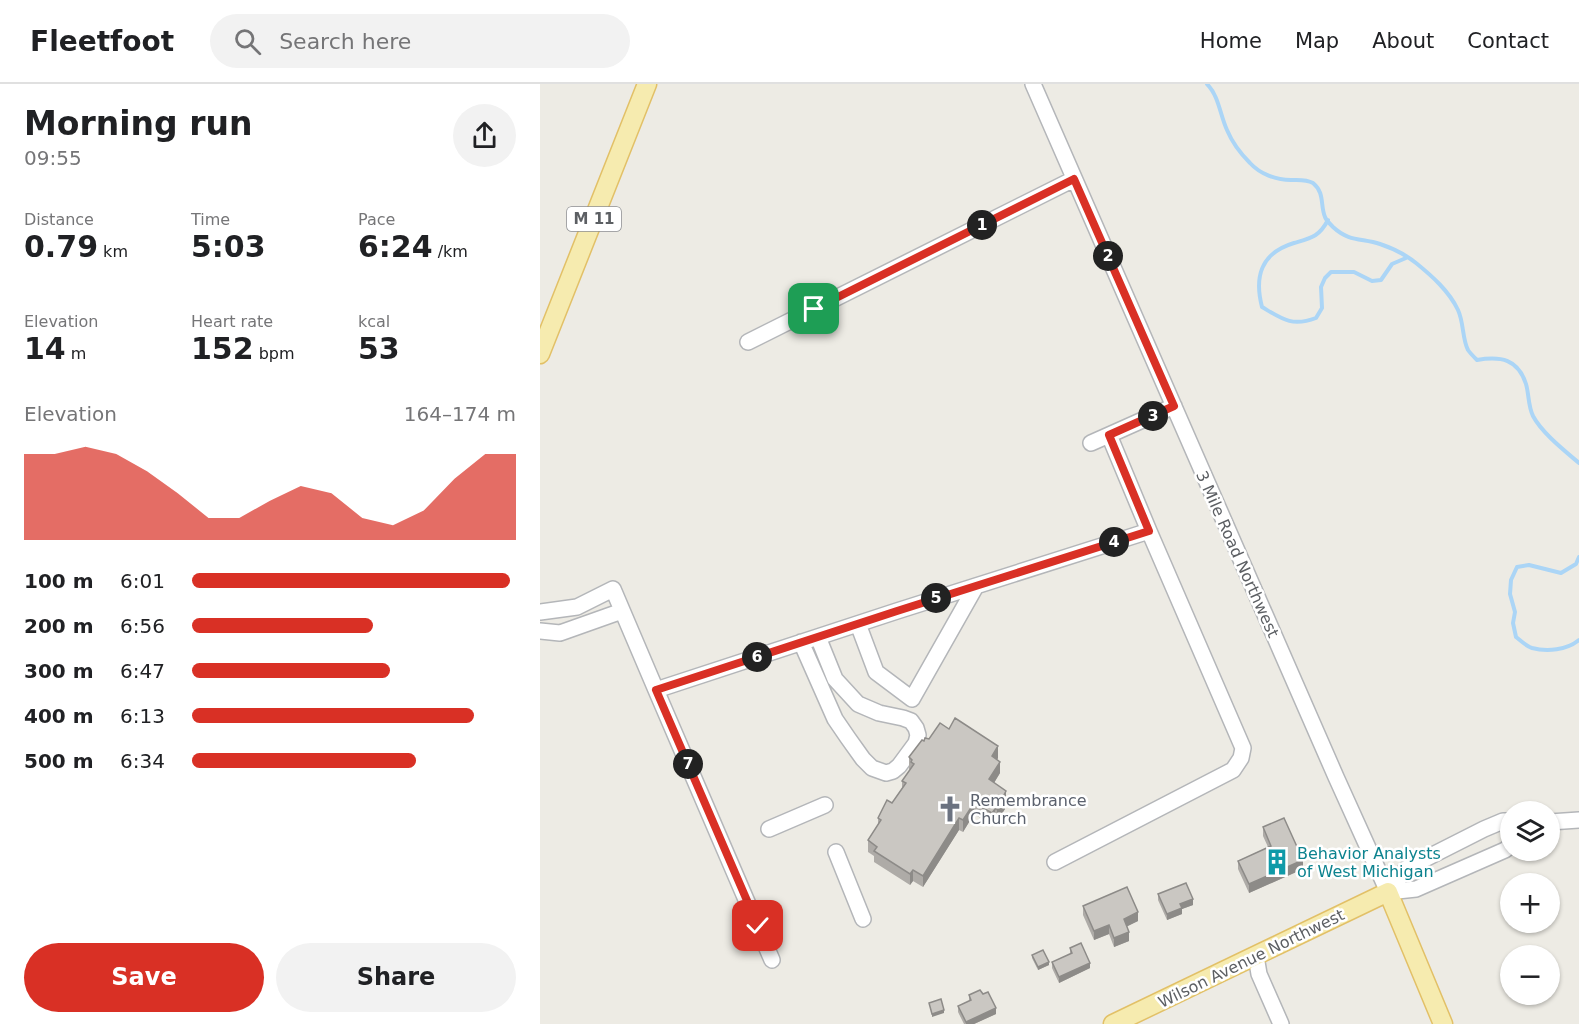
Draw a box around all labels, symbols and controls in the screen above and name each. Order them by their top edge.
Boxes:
search box [210,14,630,68]
text: Fleetfoot [30,25,174,58]
icon: search [231,25,264,58]
text: Search here [279,29,411,54]
text: Home [1200,29,1262,53]
text: Map [1295,29,1339,53]
text: About [1372,29,1434,53]
text: Contact [1467,29,1549,53]
text: Morning run [24,104,252,143]
button: share [453,104,516,167]
text: 09:55 [24,146,82,170]
road number: M 11 [567,207,621,231]
text: Distance [24,210,94,229]
text: Time [191,210,230,229]
text: Pace [358,210,395,229]
pin: 1 [967,210,997,240]
text: 1 [976,215,988,234]
text: 0.79 [24,229,98,264]
text: 5:03 [191,229,266,264]
text: 6:24 [358,229,433,264]
pin: 2 [1093,241,1123,271]
text: km [98,242,128,261]
text: /km [433,242,468,261]
text: 2 [1102,246,1114,265]
pin [788,283,839,334]
icon: arrive [797,292,830,325]
text: Elevation [24,312,98,331]
text: Heart rate [191,312,273,331]
text: kcal [358,312,390,331]
text: 14 [24,331,66,366]
text: 152 [191,331,254,366]
text: 53 [358,331,400,366]
text: m [66,344,86,363]
text: bpm [254,344,295,363]
pin: 3 [1138,401,1168,431]
text: Elevation [24,402,117,426]
text: 164–174 m [404,402,516,426]
text: 3 [1147,406,1159,425]
street label: 3 Mile Road Northwest [1192,468,1283,640]
pin: 4 [1099,527,1129,557]
text: 4 [1108,532,1120,551]
text: 100 m [24,569,94,593]
text: 6:01 [120,569,165,593]
pin: 5 [921,583,951,613]
text: 5 [930,588,942,607]
text: 200 m [24,614,94,638]
text: 6:56 [120,614,165,638]
pin: 6 [742,642,772,672]
text: 6 [751,647,763,666]
text: 300 m [24,659,94,683]
text: 6:47 [120,659,165,683]
text: 400 m [24,704,94,728]
text: 6:13 [120,704,165,728]
text: 500 m [24,749,94,773]
text: 6:34 [120,749,165,773]
pin: 7 [673,749,703,779]
text: 7 [682,754,694,773]
place label: Remembrance Church [970,791,1087,828]
church icon: Remembrance Church [935,794,965,824]
map controls [1500,801,1560,1005]
button: layers [1500,801,1560,861]
place label: Behavior Analysts of West Michigan [1297,844,1441,881]
building icon: Behavior Analysts of West Michigan [1262,847,1292,877]
button: + [1500,873,1560,933]
pin [732,900,783,951]
street label: Wilson Avenue Northwest [1155,905,1347,1012]
icon: check [741,909,774,942]
button: Save [24,943,264,1012]
button: Share [276,943,516,1012]
button: − [1500,945,1560,1005]

